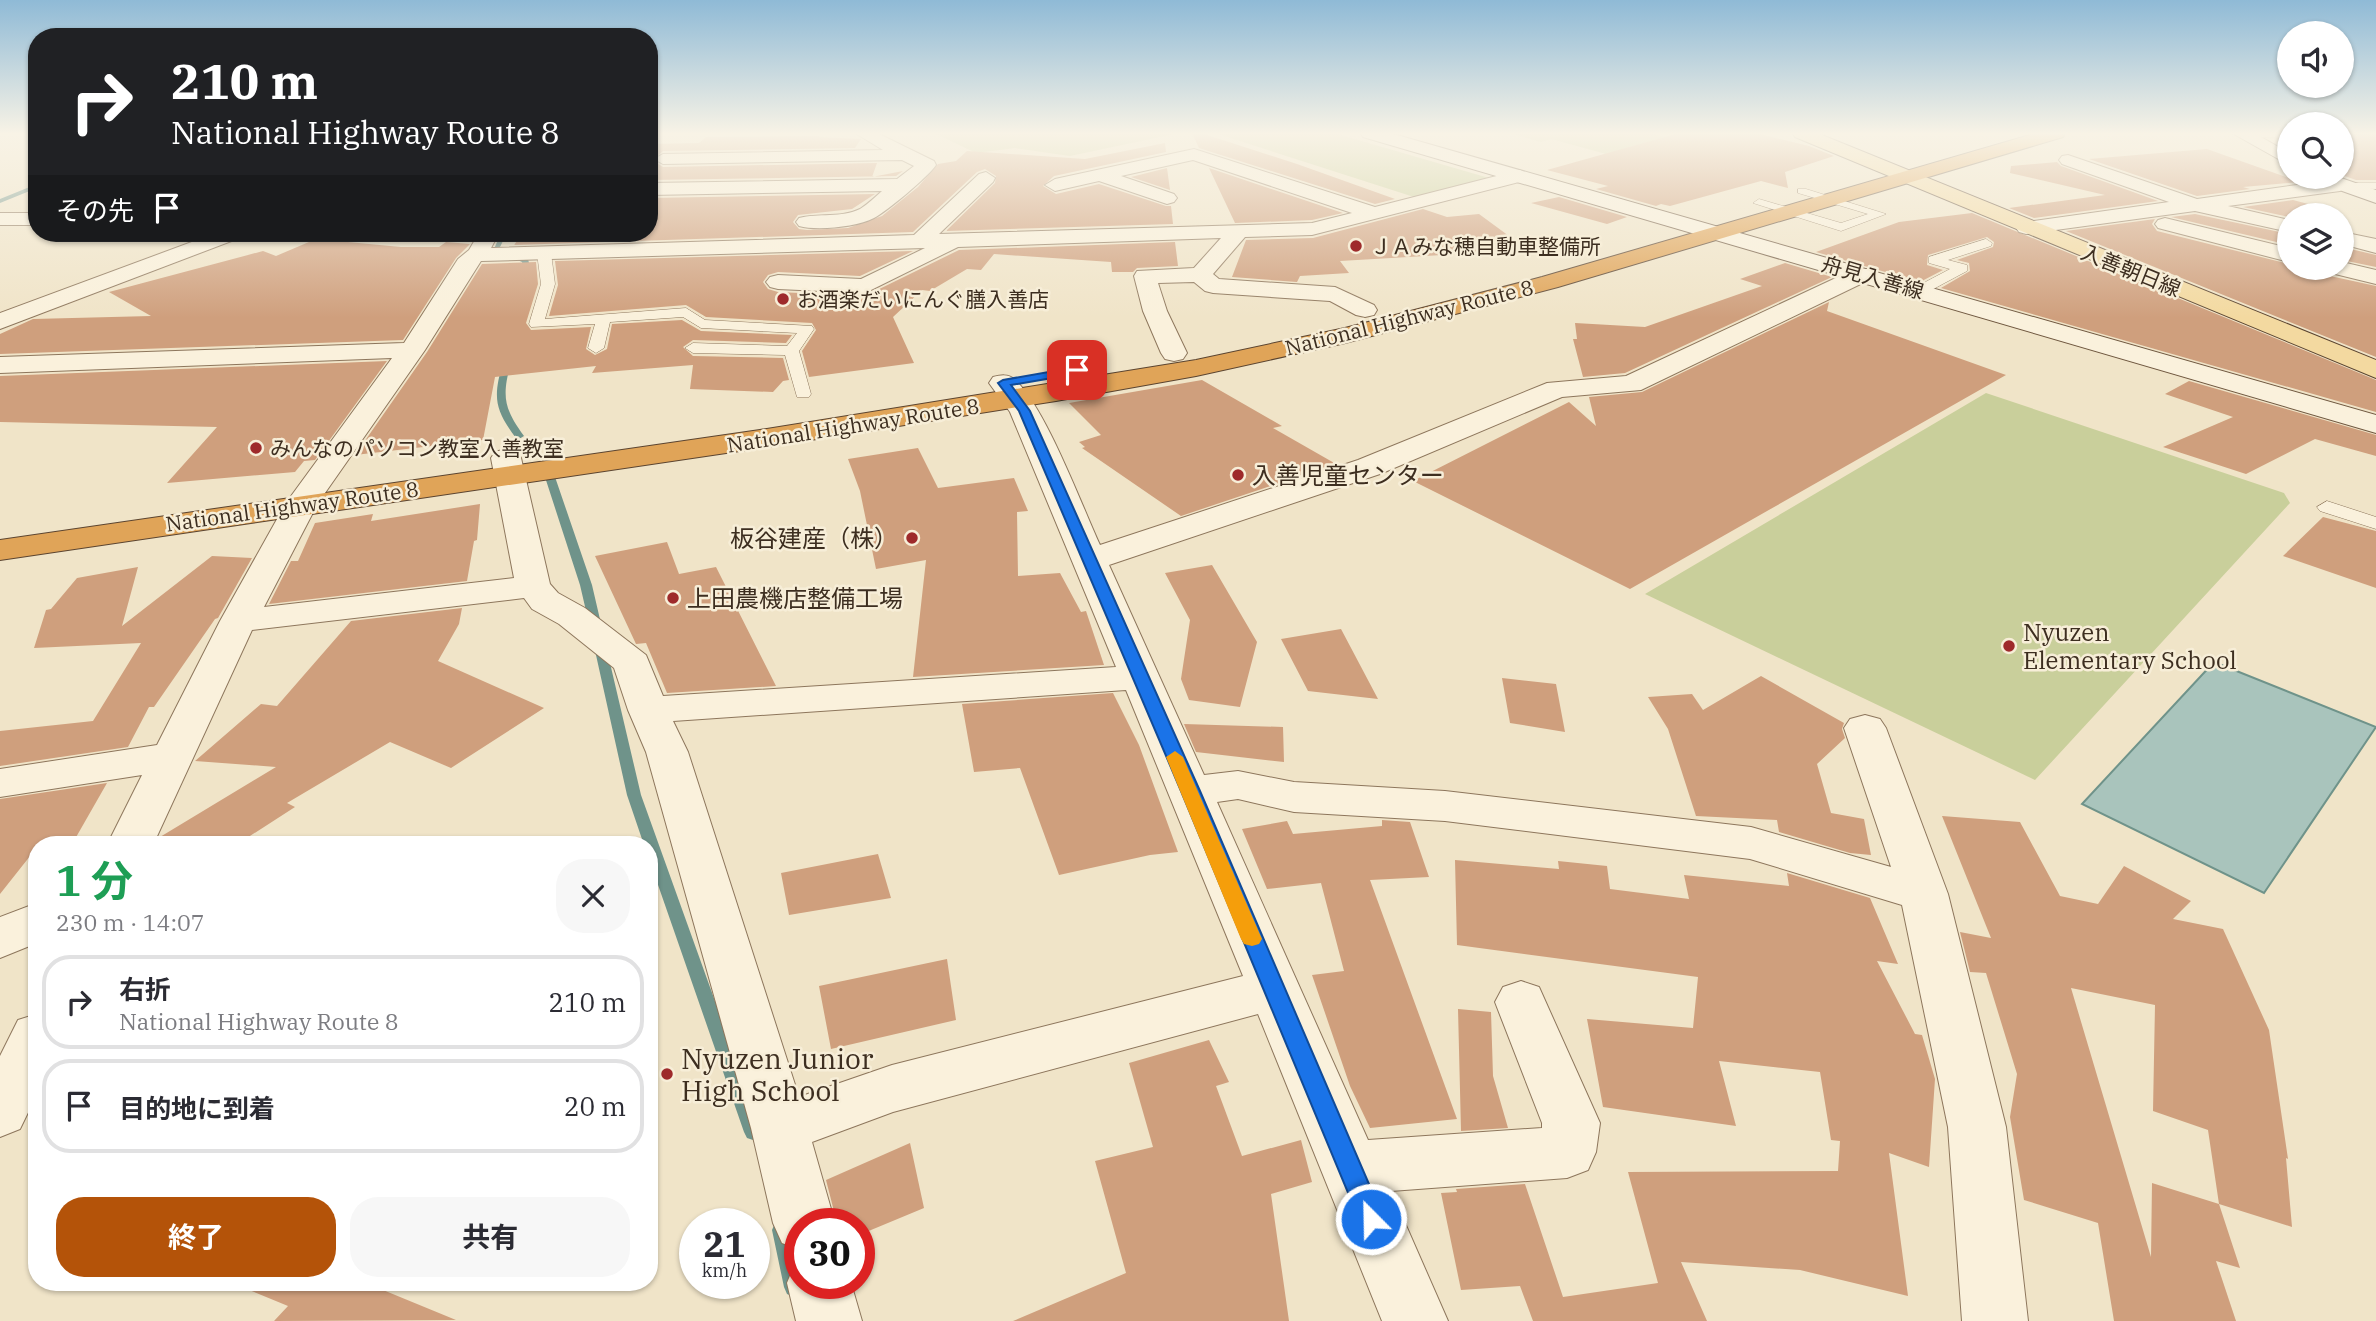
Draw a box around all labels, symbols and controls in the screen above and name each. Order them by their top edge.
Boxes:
map controls [2277,21,2354,280]
button: sound [2277,21,2354,98]
text: 210 m [171,49,318,112]
icon: right [56,56,147,147]
text: National Highway Route 8 [171,111,560,153]
button: search [2277,112,2354,189]
icon: arrive [148,189,186,227]
text: その先 [56,193,134,227]
button: layers [2277,203,2354,280]
place label: ＪＡみな穂自動車整備所 [1370,232,1601,260]
street label: 入善朝日線 [2077,237,2185,303]
marker: ＪＡみな穂自動車整備所 [1348,238,1364,254]
street label: 舟見入善線 [1819,249,1927,305]
street label: National Highway Route 8 [1282,273,1536,361]
place label: お酒楽だいにんぐ膳入善店 [797,285,1049,313]
marker: お酒楽だいにんぐ膳入善店 [775,291,791,307]
pin [1047,340,1107,400]
icon: arrive [1058,351,1096,389]
street label: National Highway Route 8 [725,391,981,459]
place label: みんなのパソコン教室入善教室 [270,434,564,462]
marker: みんなのパソコン教室入善教室 [248,440,264,456]
place label: 入善児童センター [1252,459,1444,491]
marker: 入善児童センター [1230,467,1246,483]
street label: National Highway Route 8 [164,474,420,538]
place label: 板谷建産（株） [730,522,898,554]
marker: 板谷建産（株） [904,530,920,546]
place label: 上田農機店整備工場 [687,582,903,614]
marker: 上田農機店整備工場 [665,590,681,606]
place label: Nyuzen Elementary School [2023,616,2237,676]
marker: Nyuzen Elementary School [2001,638,2017,654]
text: 1 分 [56,853,133,908]
button: close [556,859,630,933]
text: 230 m · 14:07 [56,907,205,937]
text: 右折 [119,972,171,1006]
icon: right [60,983,98,1021]
text: 210 m [548,985,626,1019]
text: National Highway Route 8 [119,1006,398,1036]
place label: Nyuzen Junior High School [681,1040,874,1109]
marker: Nyuzen Junior High School [659,1066,675,1082]
icon: arrive [60,1087,98,1125]
text: 20 m [564,1089,626,1123]
text: 目的地に到着 [119,1091,275,1125]
position arrow [1334,1182,1408,1256]
button: 終了 [56,1197,336,1277]
button: 共有 [350,1197,630,1277]
speed limit sign: 30 [784,1208,875,1299]
text: 21 [703,1221,746,1267]
text: km/h [702,1259,747,1282]

